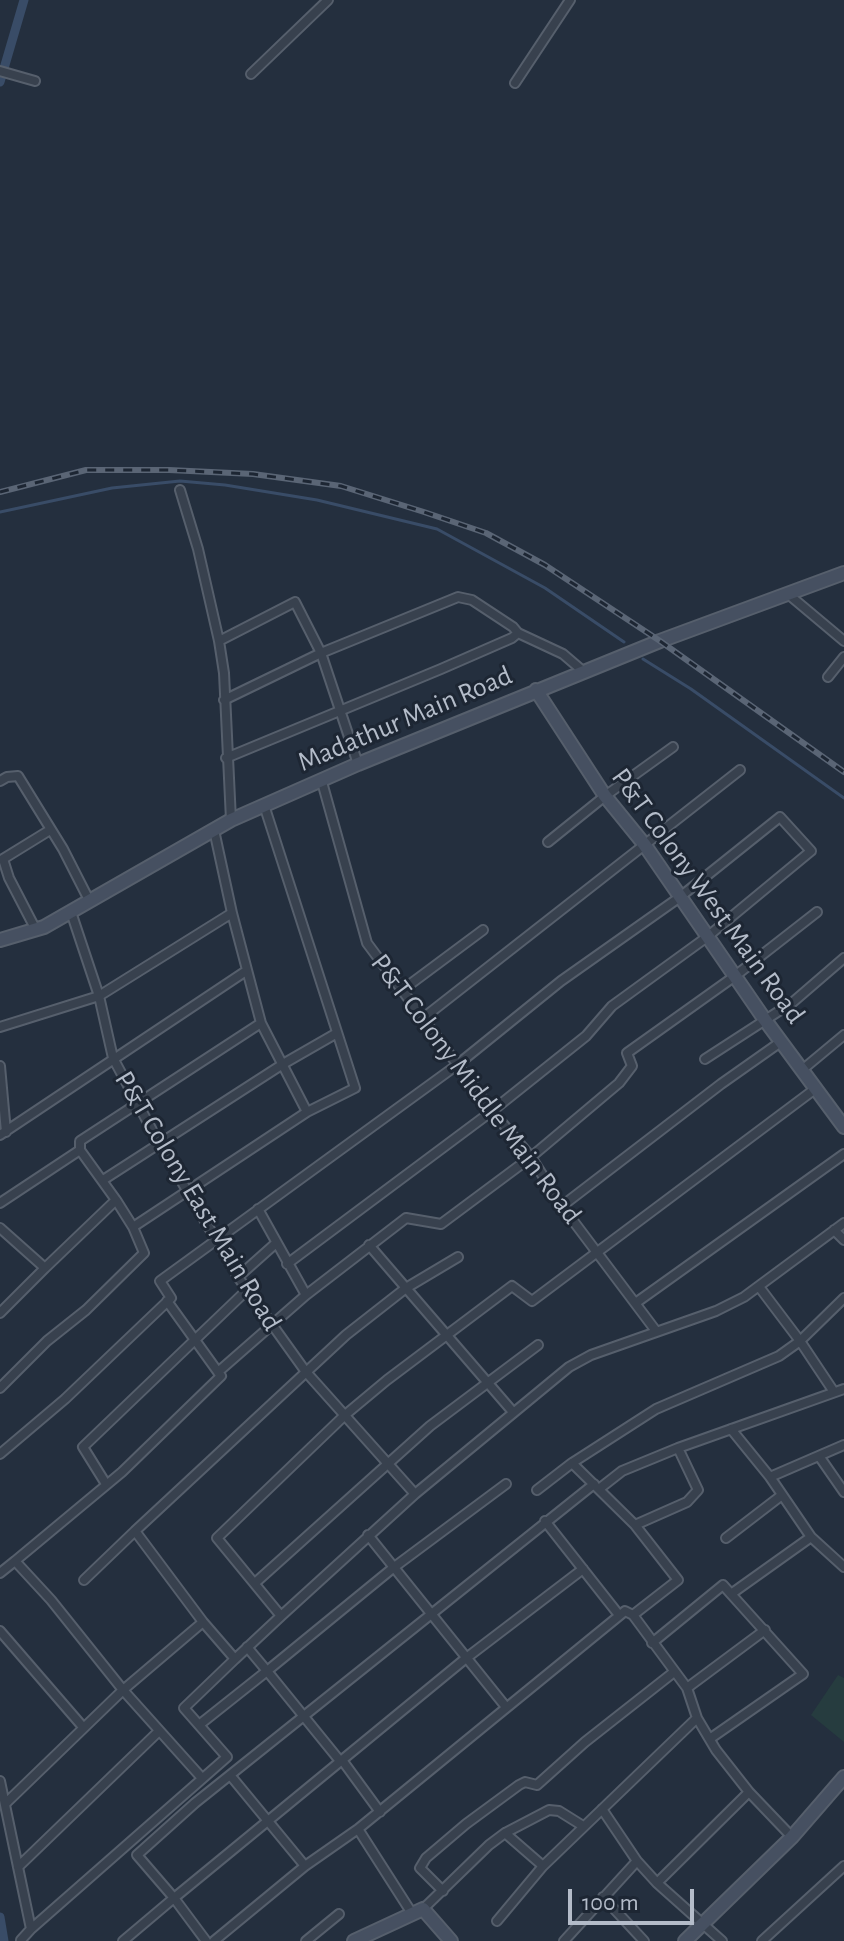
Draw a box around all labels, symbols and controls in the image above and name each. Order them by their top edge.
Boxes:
street label: Madathur Main Road [293,659,517,779]
street label: P&T Colony West Main Road [604,762,812,1030]
street label: P&T Colony Middle Main Road [363,947,589,1231]
street label: P&T Colony East Main Road [107,1065,289,1337]
scale bar [572,1873,698,1923]
text: 100 m [582,1891,639,1915]

